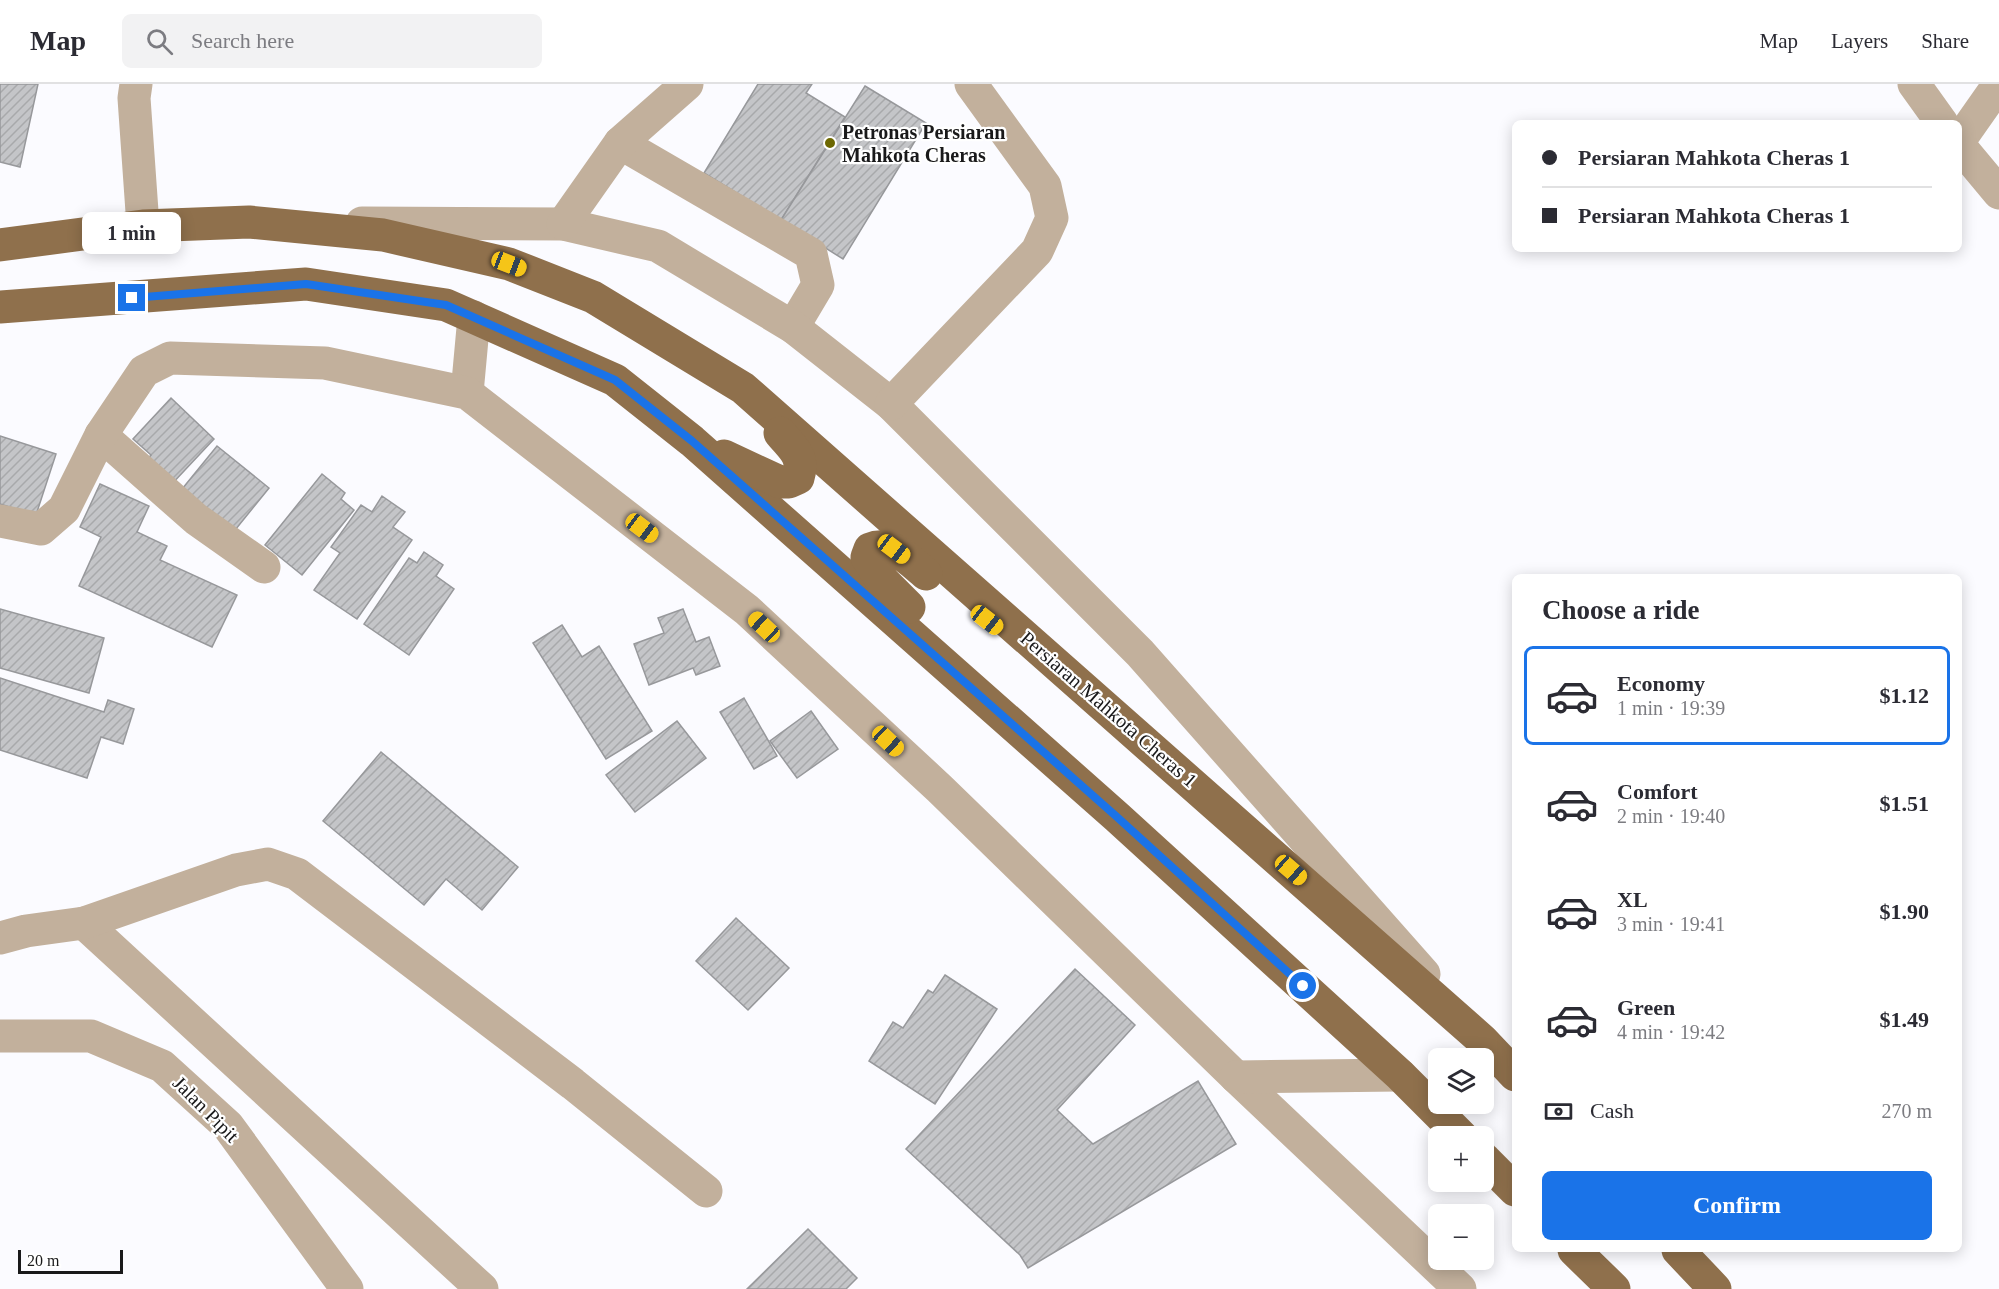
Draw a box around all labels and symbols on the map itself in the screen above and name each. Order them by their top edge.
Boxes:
place label: Petronas Persiaran Mahkota Cheras [842,121,1006,166]
marker: Petronas Persiaran Mahkota Cheras [823,136,837,150]
callout: 1 min [82,211,182,253]
car [489,249,529,279]
route end [118,284,145,311]
car [622,510,662,546]
car [874,531,914,567]
car [967,602,1007,638]
car [745,608,783,646]
street label: Persiaran Mahkota Cheras 1 [1016,627,1202,791]
car [869,722,907,760]
car [1272,851,1310,889]
route start [1289,972,1316,999]
street label: Jalan Pipit [168,1072,244,1147]
scale bar [18,1247,123,1274]

